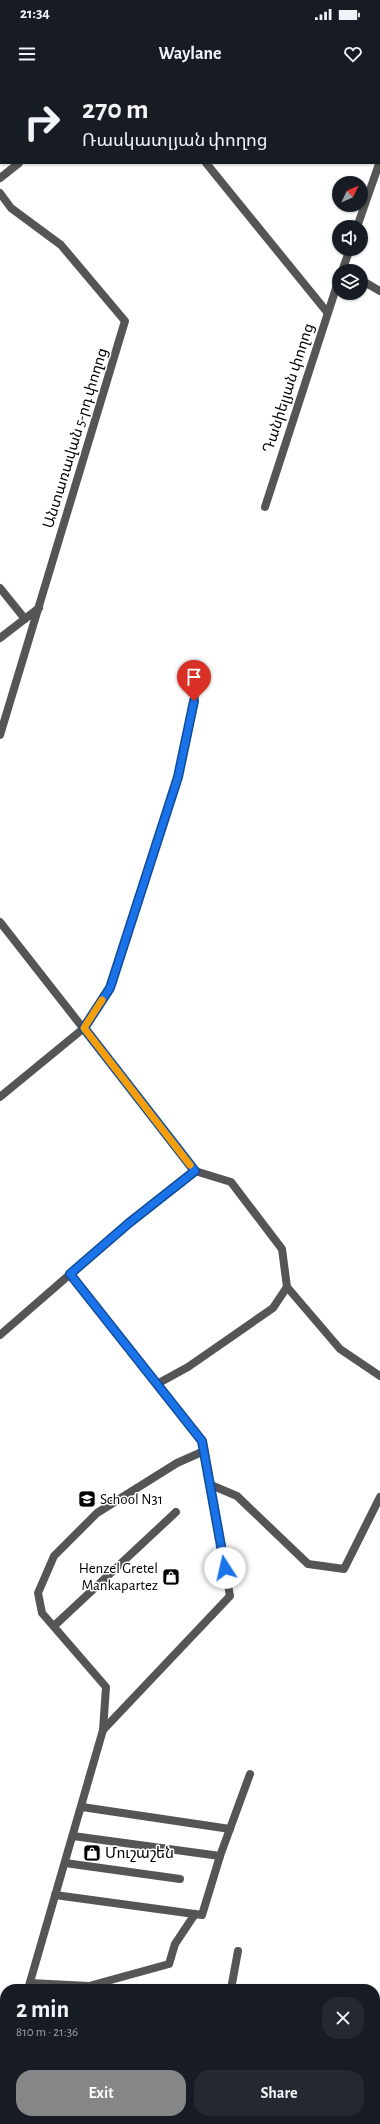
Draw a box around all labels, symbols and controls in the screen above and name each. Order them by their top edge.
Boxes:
text: 21:34 [20,6,50,21]
icon: menu [16,43,38,65]
icon: heart [342,43,364,65]
text: Waylane [158,45,222,63]
icon: right [16,96,68,148]
text: 270 m [82,96,149,124]
text: Ռասկատլյան փողոց [82,132,268,150]
north arrow [332,176,368,212]
map controls [332,176,368,300]
button: sound [332,220,368,256]
button: layers [332,264,368,300]
street label: Դանիելյան փողոց [259,321,317,455]
street label: Անտառավան 5-րդ փողոց [40,346,111,530]
pin [177,660,211,701]
icon: arrive [183,666,205,688]
school or university icon: School N31 [77,1489,97,1509]
place label: School N31 [100,1492,163,1507]
position arrow [204,1547,246,1589]
place label: Henzel Gretel Mankapartez [79,1561,158,1593]
shop icon: Henzel Gretel Mankapartez [161,1567,181,1587]
shop icon: Մուշաշեն [82,1843,102,1863]
place label: Մուշաշեն [105,1845,174,1862]
button: close [322,1997,364,2039]
text: 2 min [16,1998,69,2022]
text: 810 m · 21:36 [16,2026,78,2039]
button: Exit [16,2070,186,2116]
button: Share [194,2070,364,2116]

